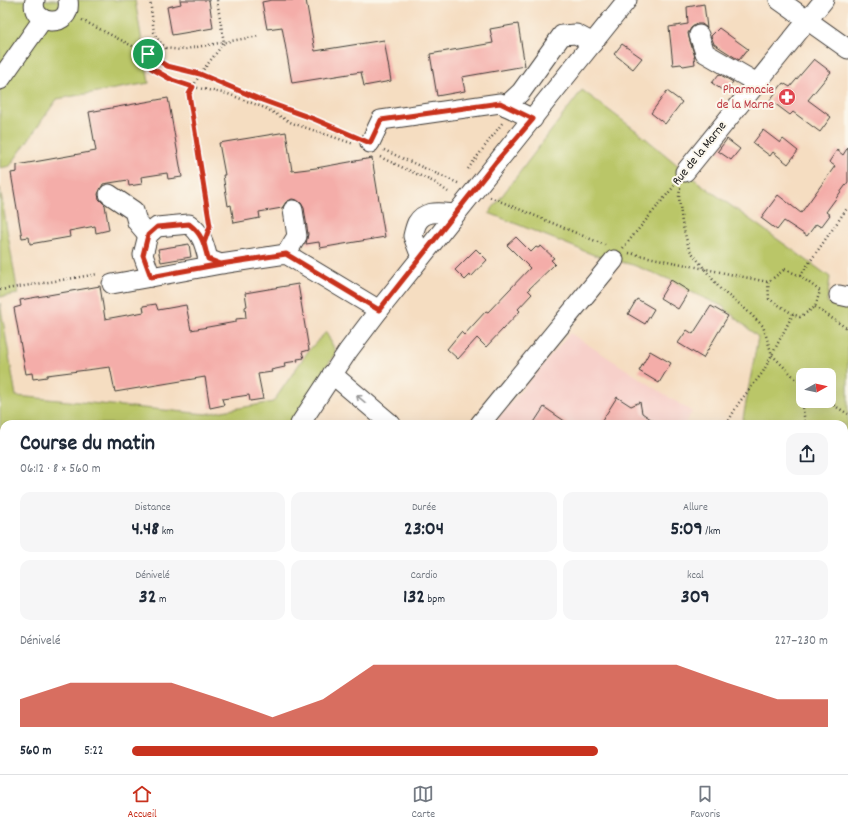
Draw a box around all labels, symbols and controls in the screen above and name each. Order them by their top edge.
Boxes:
pin [131,37,165,71]
icon: arrive [137,43,159,65]
place label: Pharmacie de la Marne [717,81,774,115]
pharmacy icon: Pharmacie de la Marne [777,87,797,107]
street label: Rue de la Marne [668,118,732,190]
north arrow [796,368,836,408]
map controls [796,368,836,408]
one-way arrow [356,394,367,403]
text: Course du matin [20,429,155,460]
button: share [786,433,828,475]
text: 06:12 · 8 × 560 m [20,460,101,479]
text: Distance [135,500,171,516]
text: Durée [412,500,436,516]
text: Allure [683,500,708,516]
text: 4.48 [131,516,159,544]
text: 23:04 [404,516,444,544]
text: 5:09 [670,516,703,544]
text: km [159,524,174,540]
text: /km [703,524,721,540]
text: Dénivelé [136,568,170,584]
text: Cardio [411,568,437,584]
text: kcal [687,568,704,584]
text: 32 [139,584,156,612]
text: 132 [403,584,425,612]
text: 309 [681,584,710,612]
text: m [156,592,167,608]
text: bpm [425,592,445,608]
text: Dénivelé [20,632,61,651]
text: 227–230 m [775,632,828,651]
text: 560 m [20,742,51,761]
text: 5:22 [84,742,104,761]
tab: Accueil [128,783,157,823]
tab: Carte [412,783,435,823]
tab: Favoris [690,783,720,823]

